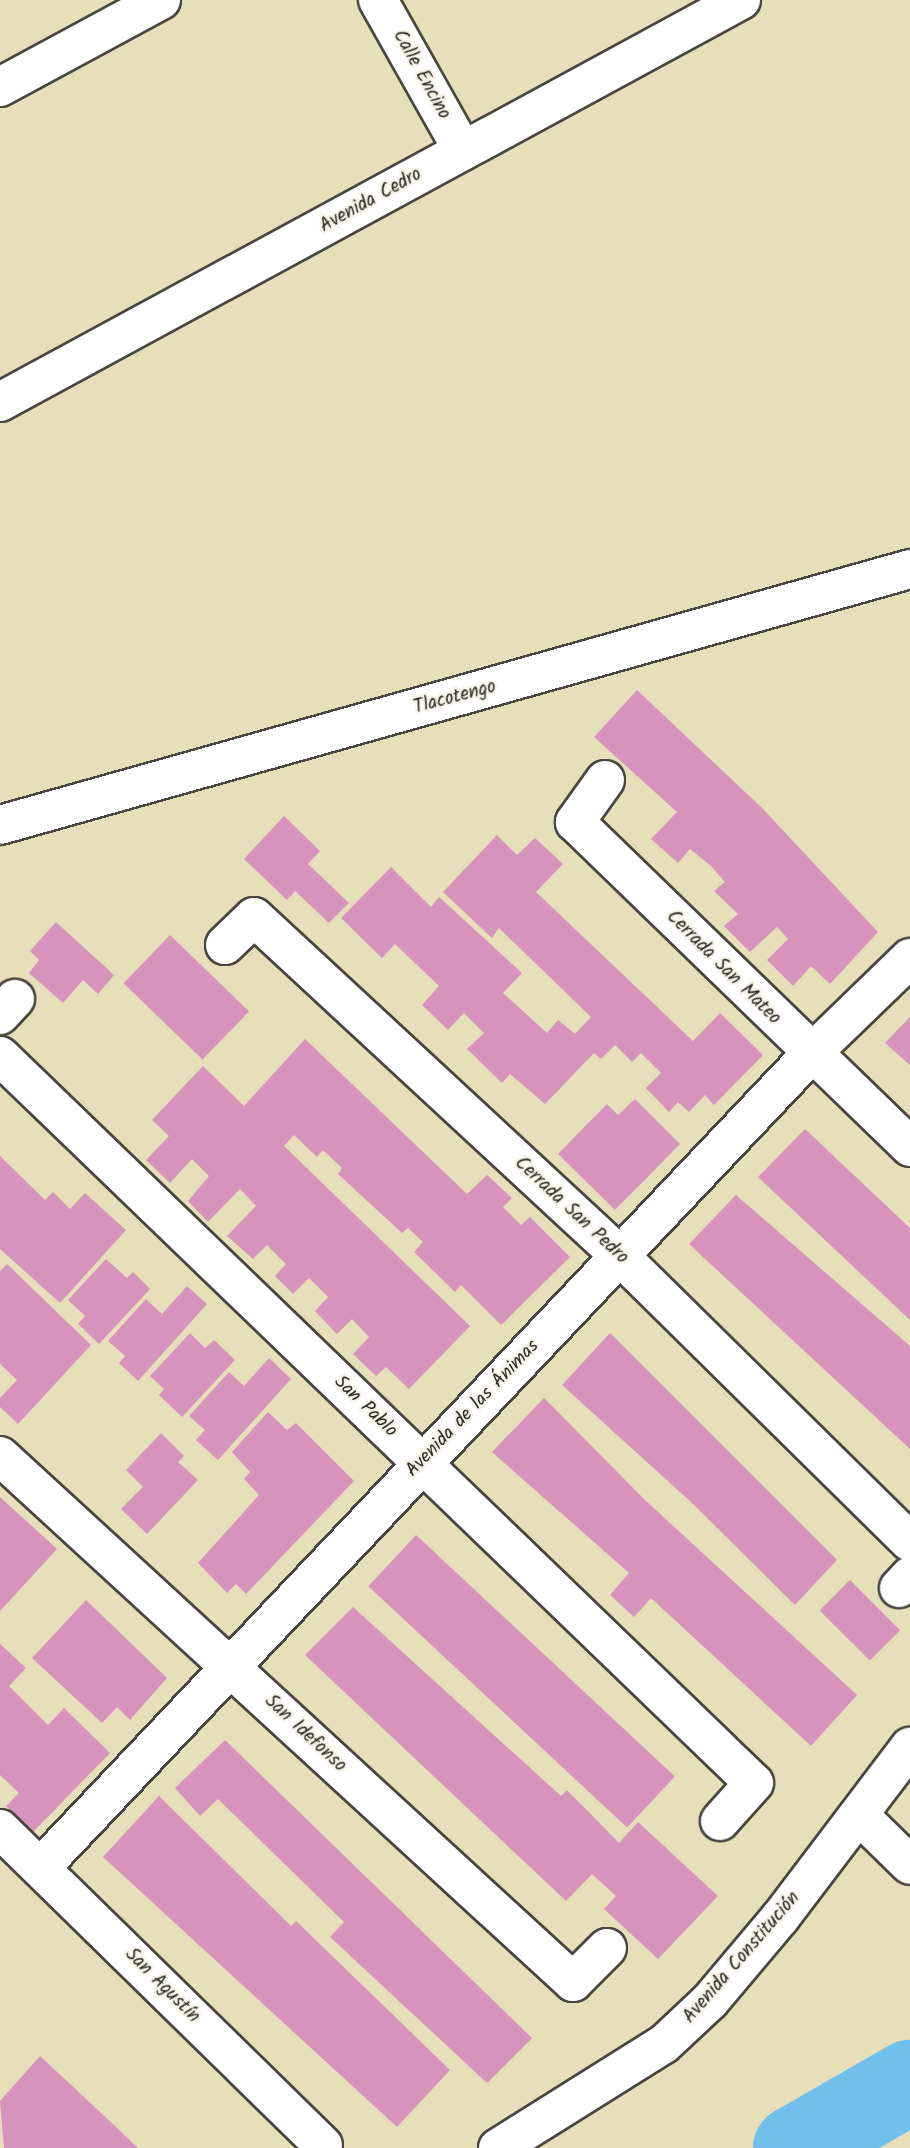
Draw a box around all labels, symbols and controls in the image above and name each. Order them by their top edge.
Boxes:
street label: Calle Encino [387,26,455,124]
street label: Avenida Cedro [316,164,426,238]
street label: Tlacotengo [411,676,499,720]
street label: Cerrada San Mateo [661,906,785,1030]
street label: Cerrada San Pedro [509,1152,633,1270]
street label: Avenida de las Ánimas [402,1336,544,1482]
street label: San Pablo [329,1371,401,1443]
street label: San Idefonso [259,1690,351,1778]
street label: Avenida Constitución [679,1887,805,2029]
street label: San Agustín [120,1944,204,2028]

